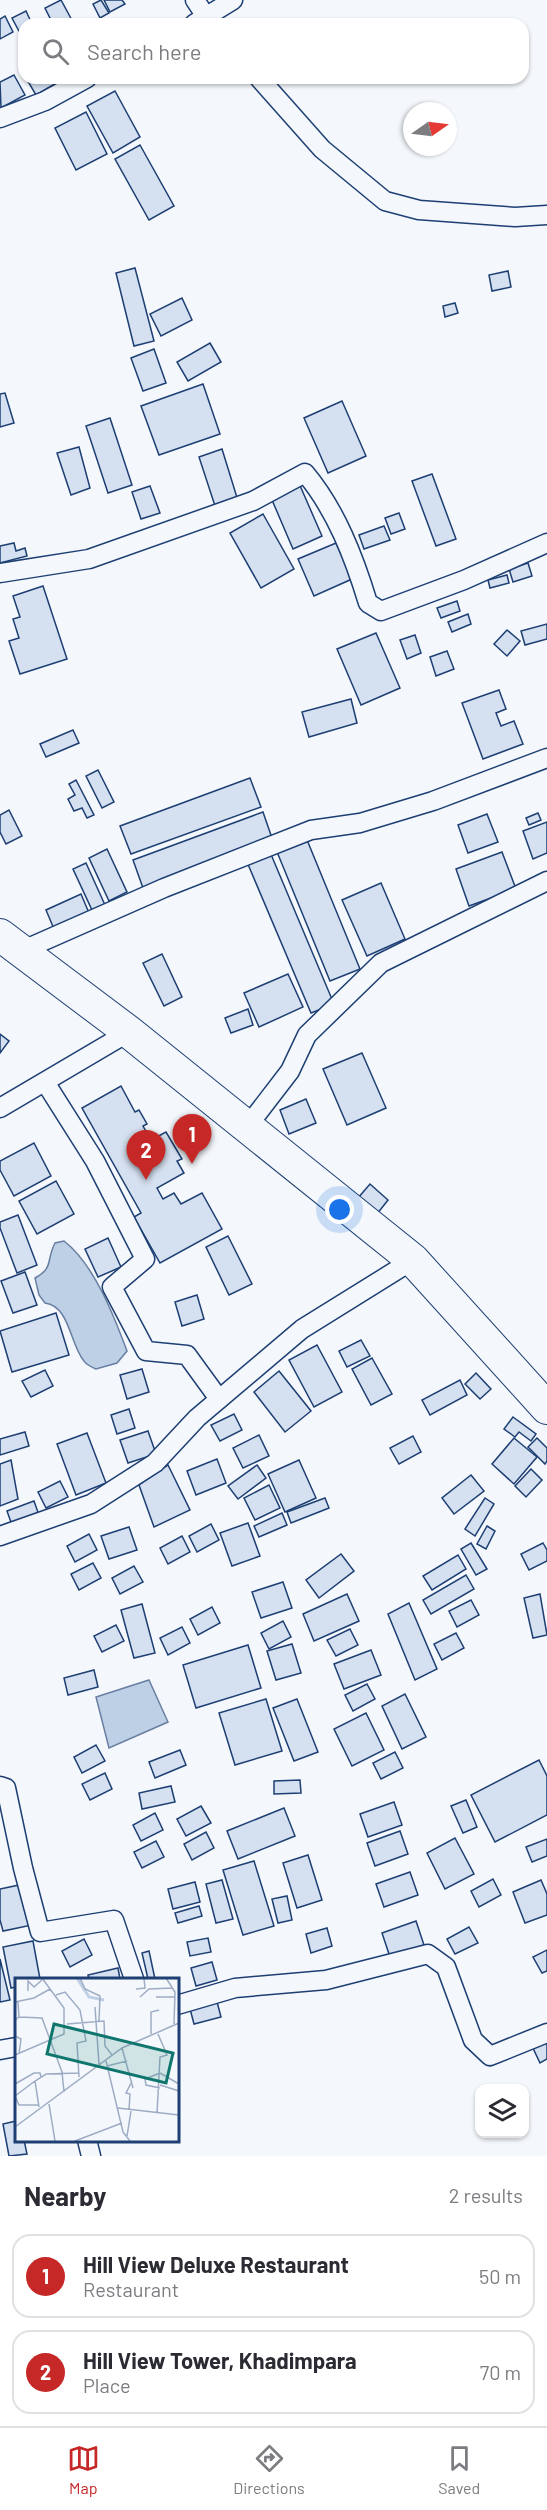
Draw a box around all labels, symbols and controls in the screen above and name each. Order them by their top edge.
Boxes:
search box [18,18,529,84]
icon: search [39,35,72,68]
text: Search here [87,38,201,64]
north arrow [403,102,457,156]
pin: 1 [172,1114,212,1164]
pin: 2 [126,1130,166,1180]
your location [325,1195,354,1224]
inset map [15,1978,178,2141]
map controls [475,2084,529,2138]
button: layers [475,2084,529,2138]
text: Nearby [24,2180,106,2211]
text: 2 results [449,2183,523,2207]
text: Hill View Deluxe Restaurant [83,2251,349,2277]
text: 1 [42,2264,49,2288]
text: 50 m [479,2264,521,2288]
text: Restaurant [83,2277,179,2301]
text: Hill View Tower, Khadimpara [83,2347,357,2373]
text: 2 [40,2360,51,2384]
text: 70 m [480,2360,521,2384]
text: Place [83,2373,131,2397]
tab: Map [67,2442,100,2497]
tab: Directions [233,2442,305,2497]
tab: Saved [438,2442,480,2497]

